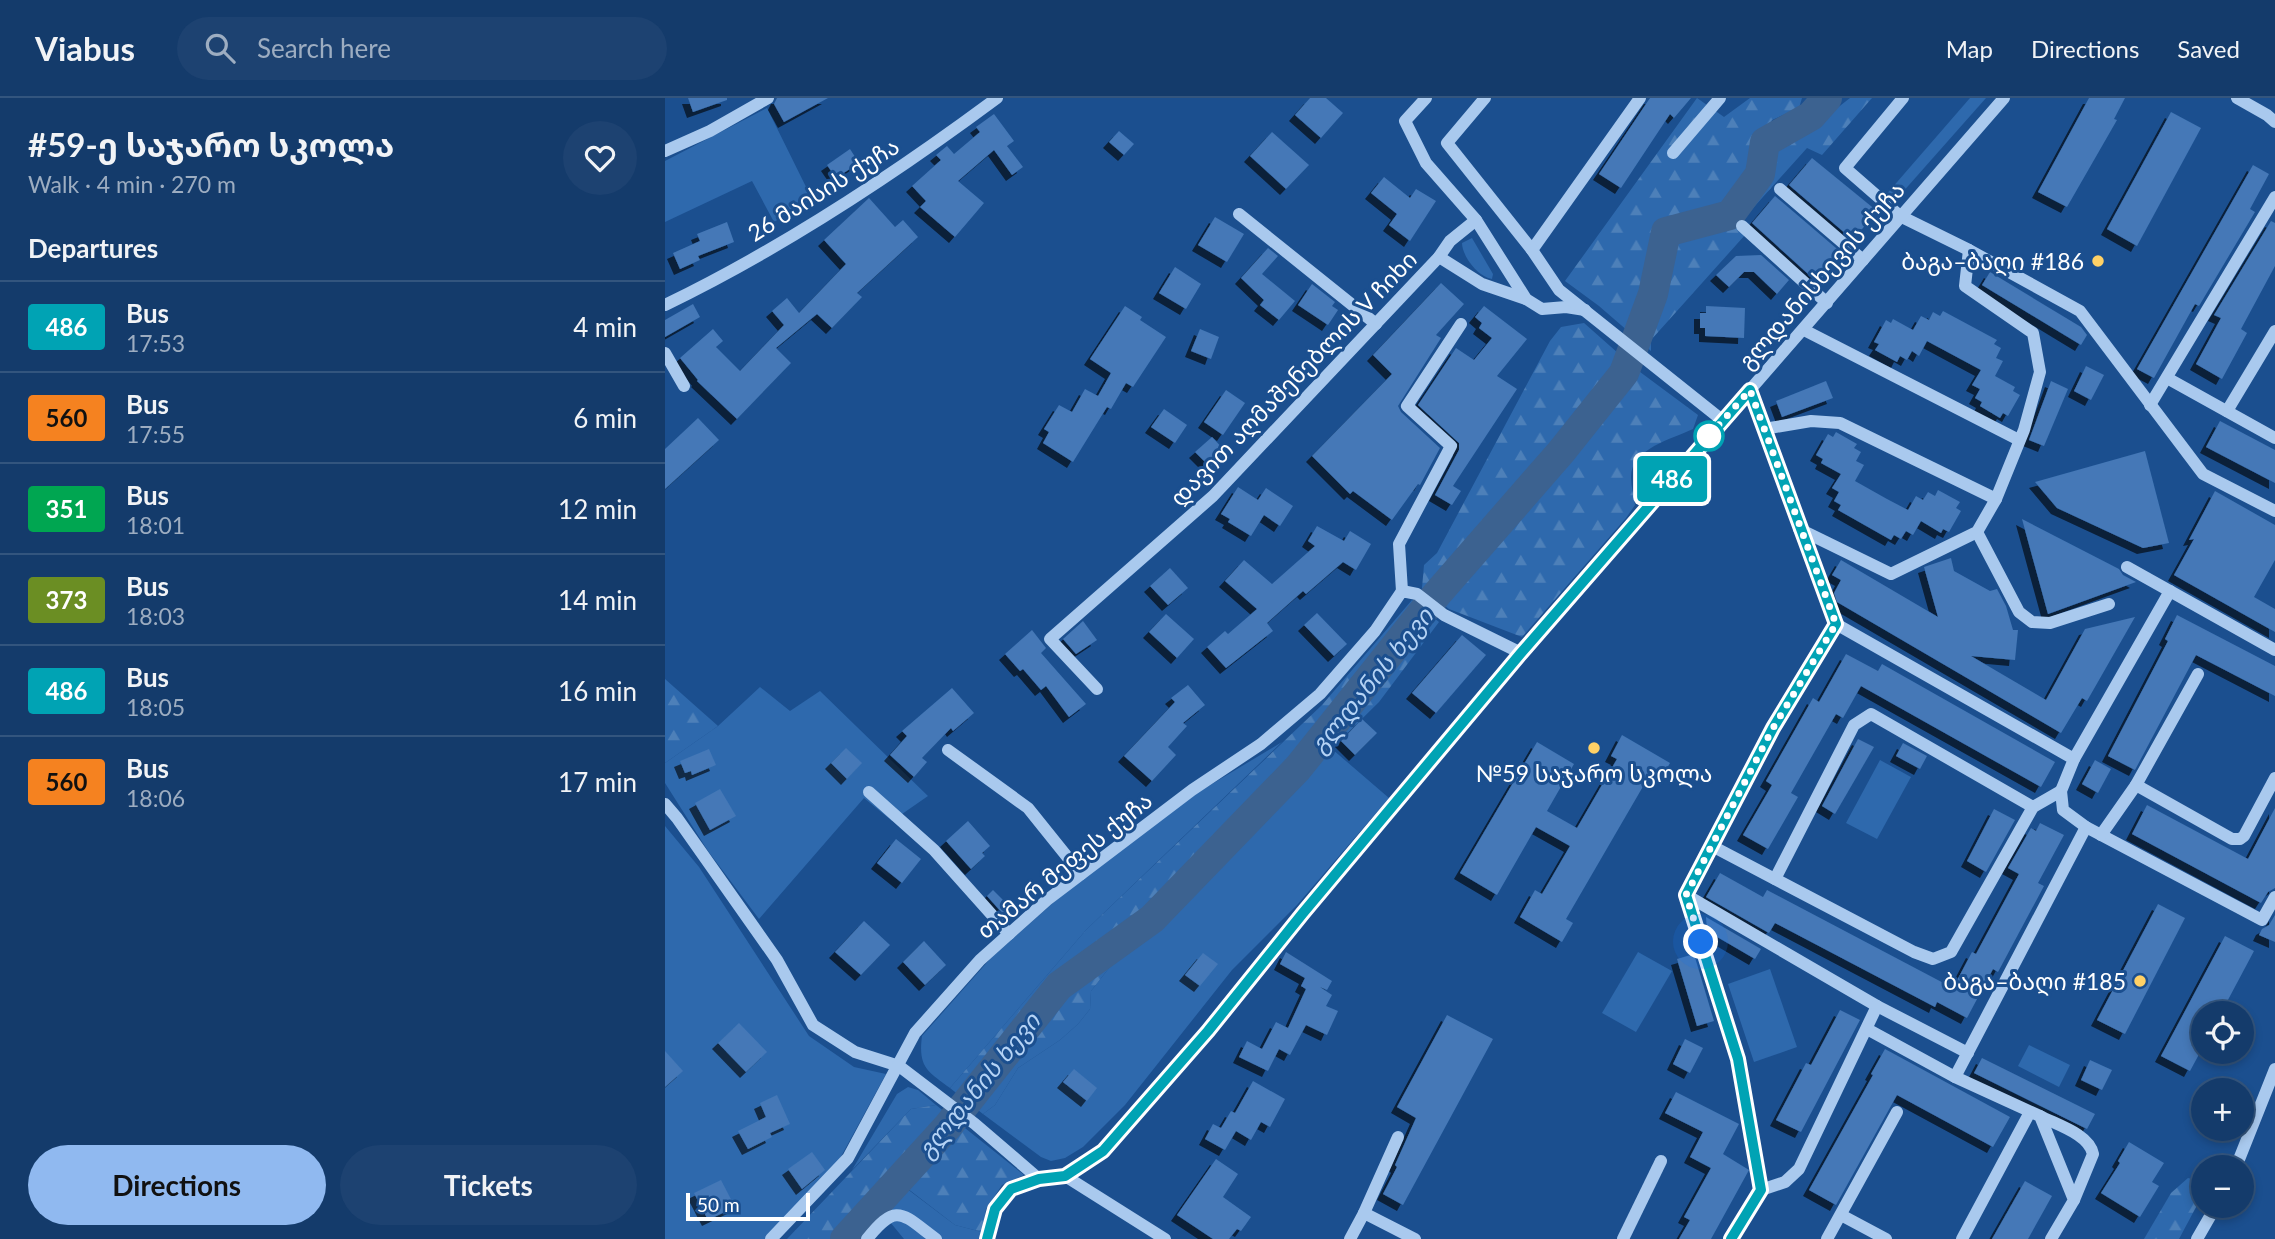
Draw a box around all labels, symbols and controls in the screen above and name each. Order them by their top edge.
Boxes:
search box [177,17,667,80]
text: Viabus [35,28,135,68]
icon: search [201,29,239,67]
text: Search here [257,32,391,64]
text: Map [1946,34,1993,63]
text: Directions [2031,34,2139,63]
text: Saved [2177,34,2240,63]
button: heart [563,121,637,195]
text: #59-ე საჯარო სკოლა [28,124,394,164]
street label: 26 მაისის ქუჩა [742,131,904,248]
text: Walk · 4 min · 270 m [28,170,236,198]
street label: გლდანისხევის ქუჩა [1732,176,1911,375]
text: Departures [28,232,158,264]
street label: დავით აღმაშენებლის V ჩიხი [1164,245,1423,512]
place label: ბაგა–ბაღი #186 [1901,247,2084,276]
marker: ბაგა–ბაღი #186 [2090,253,2106,269]
text: Bus [126,297,169,329]
text: 4 min [573,311,637,343]
text: 486 [46,312,87,341]
text: 17:53 [126,329,185,357]
text: Bus [126,388,169,420]
text: 6 min [573,402,637,434]
text: 560 [46,403,87,432]
text: 17:55 [126,420,185,448]
unlabelled marker [1694,421,1724,451]
line badge: 486 [1632,456,1712,502]
text: 486 [1651,464,1693,493]
text: Bus [126,479,169,511]
text: 12 min [558,493,637,525]
text: 351 [46,494,87,523]
text: 18:01 [126,511,185,539]
text: Bus [126,570,169,602]
text: 14 min [558,584,637,616]
text: 373 [46,585,87,614]
water label: გლდანის ხევი [1304,601,1440,759]
text: 18:03 [126,602,185,630]
text: Bus [126,661,169,693]
text: 16 min [558,675,637,707]
text: 486 [46,676,87,705]
text: 18:05 [126,693,185,721]
marker: №59 საჯარო სკოლა [1586,740,1602,756]
text: Bus [126,752,169,784]
place label: №59 საჯარო სკოლა [1476,759,1712,788]
text: 17 min [558,766,637,798]
text: 560 [46,767,87,796]
text: 18:06 [126,784,185,812]
street label: თამარ მეფეს ქუჩა [971,786,1158,945]
your location [1683,924,1718,959]
place label: ბაგა–ბაღი #185 [1943,967,2126,996]
marker: ბაგა–ბაღი #185 [2132,973,2148,989]
map controls [2191,1001,2254,1218]
button: locate [2191,1001,2254,1064]
water label: გლდანის ხევი [911,1006,1047,1164]
button: + [2191,1078,2254,1141]
button: Directions [28,1145,326,1225]
button: Tickets [340,1145,637,1225]
button: − [2191,1155,2254,1218]
scale bar [686,1190,810,1222]
text: 50 m [697,1193,740,1216]

